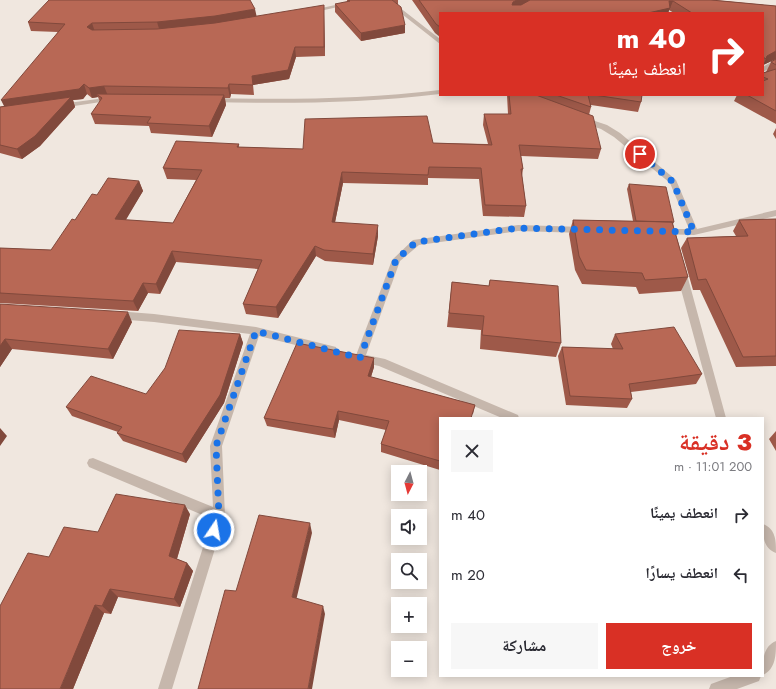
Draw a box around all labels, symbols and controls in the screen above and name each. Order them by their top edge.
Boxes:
text: 40 m [617,18,686,59]
icon: right [700,28,752,80]
text: انعطف يمينًا [608,56,686,82]
pin [623,137,657,171]
icon: arrive [629,143,651,165]
text: 3 دقيقة [679,424,752,459]
button: close [451,430,493,472]
text: 200 m · 11:01 [674,457,752,476]
north arrow [391,465,427,501]
map controls [391,465,427,677]
text: انعطف يمينًا [650,502,718,524]
text: 40 m [451,504,485,526]
icon: right [730,504,752,526]
position arrow [193,509,235,551]
button: sound [391,509,427,545]
button: search [391,553,427,589]
text: انعطف يسارًا [645,562,718,584]
text: 20 m [451,564,485,586]
icon: left [730,564,752,586]
button: + [391,597,427,633]
button: مشاركة [451,623,598,669]
button: خروج [606,623,752,669]
button: − [391,641,427,677]

